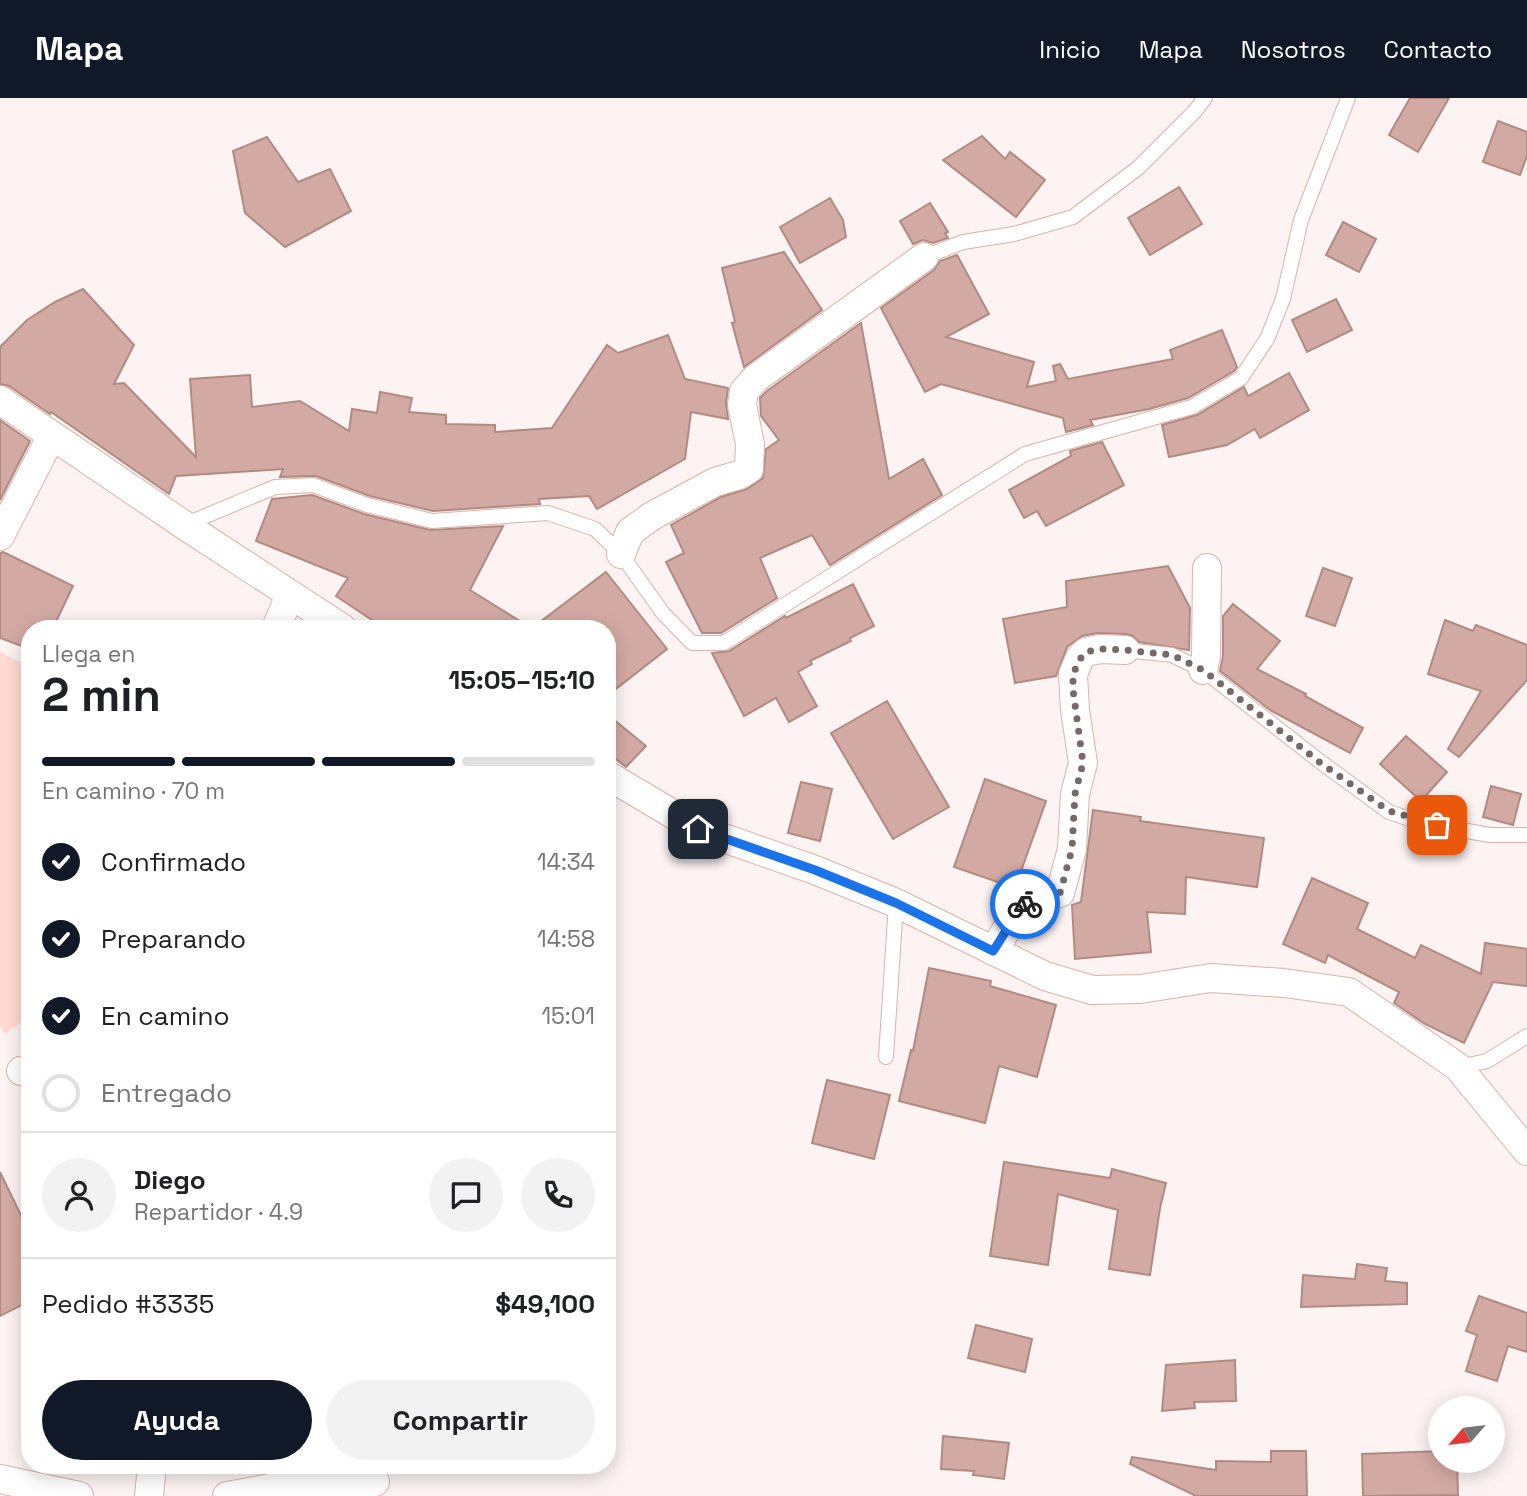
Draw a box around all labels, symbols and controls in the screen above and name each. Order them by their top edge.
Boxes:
text: Mapa [35,28,123,70]
text: Inicio [1039,34,1101,65]
text: Mapa [1139,34,1203,65]
text: Nosotros [1241,34,1346,65]
text: Contacto [1384,34,1492,65]
text: Llega en [42,639,135,669]
text: 15:05–15:10 [449,663,595,697]
text: 2 min [42,666,161,724]
text: En camino · 70 m [42,776,225,806]
pin [1407,795,1467,855]
pin [668,799,728,859]
icon: bag [1418,806,1456,844]
icon: home [679,810,717,848]
icon: check [42,843,80,881]
text: Confirmado [101,845,246,879]
text: 14:34 [537,847,595,877]
courier [990,869,1060,939]
icon: bike [1006,885,1044,923]
icon: check [42,920,80,958]
text: Preparando [101,922,246,956]
text: 14:58 [537,924,595,954]
icon: check [42,997,80,1035]
text: En camino [101,999,230,1033]
text: 15:01 [541,1001,595,1031]
text: Entregado [101,1076,232,1110]
button: person [42,1158,116,1232]
button: chat [429,1158,503,1232]
button: phone [521,1158,595,1232]
text: Diego [134,1163,206,1197]
text: Repartidor · 4.9 [134,1197,303,1227]
text: Pedido #3335 [42,1287,214,1321]
text: $49,100 [495,1287,595,1321]
button: Ayuda [42,1380,312,1460]
button: Compartir [326,1380,595,1460]
north arrow [1428,1396,1505,1474]
map controls [1428,1396,1505,1473]

